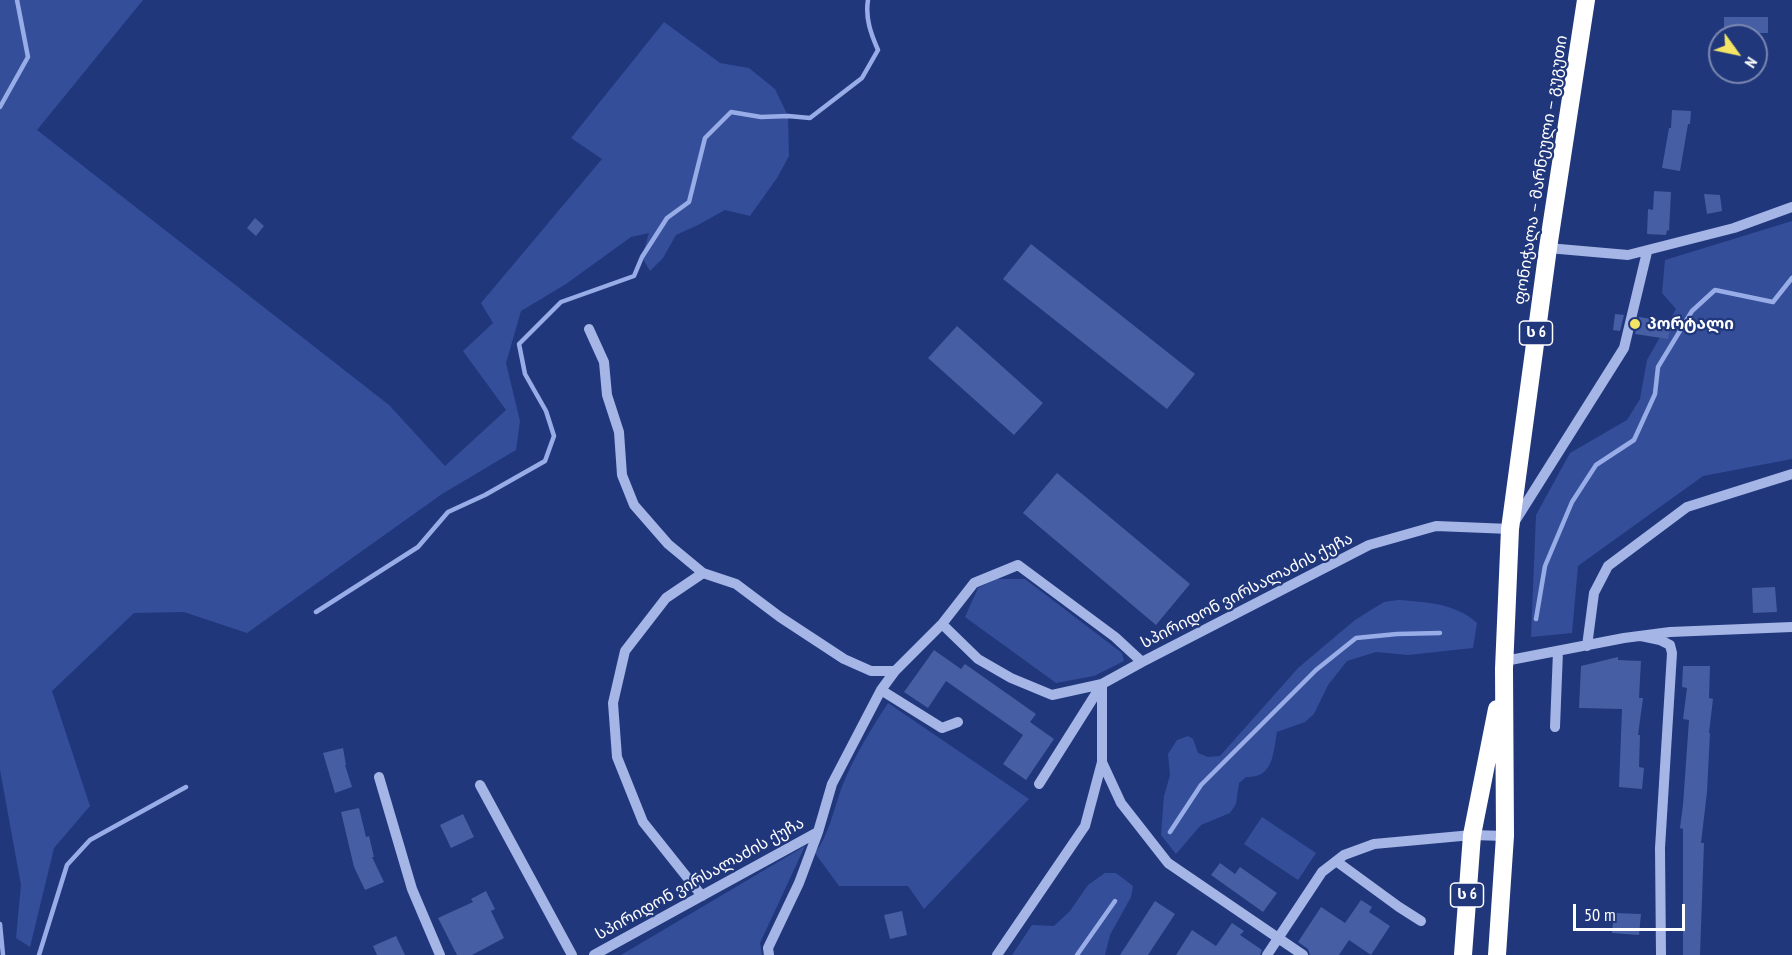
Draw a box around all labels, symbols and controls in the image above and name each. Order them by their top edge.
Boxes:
north arrow [1708,24,1768,84]
street label: ფონიჭალა — მარნეული — გუგუთი [1510,34,1572,306]
text: N [1741,54,1762,72]
place label: პორტალი [1647,314,1734,334]
marker: პორტალი [1628,317,1642,331]
road number: ს 6 [1520,321,1552,345]
street label: სპირიდონ ვირსალაძის ქუჩა [1138,529,1356,653]
street label: სპირიდონ ვირსალაძის ქუჩა [592,814,808,944]
road number: ს 6 [1450,883,1484,907]
scale bar [1576,892,1688,930]
text: 50 m [1584,903,1616,926]

